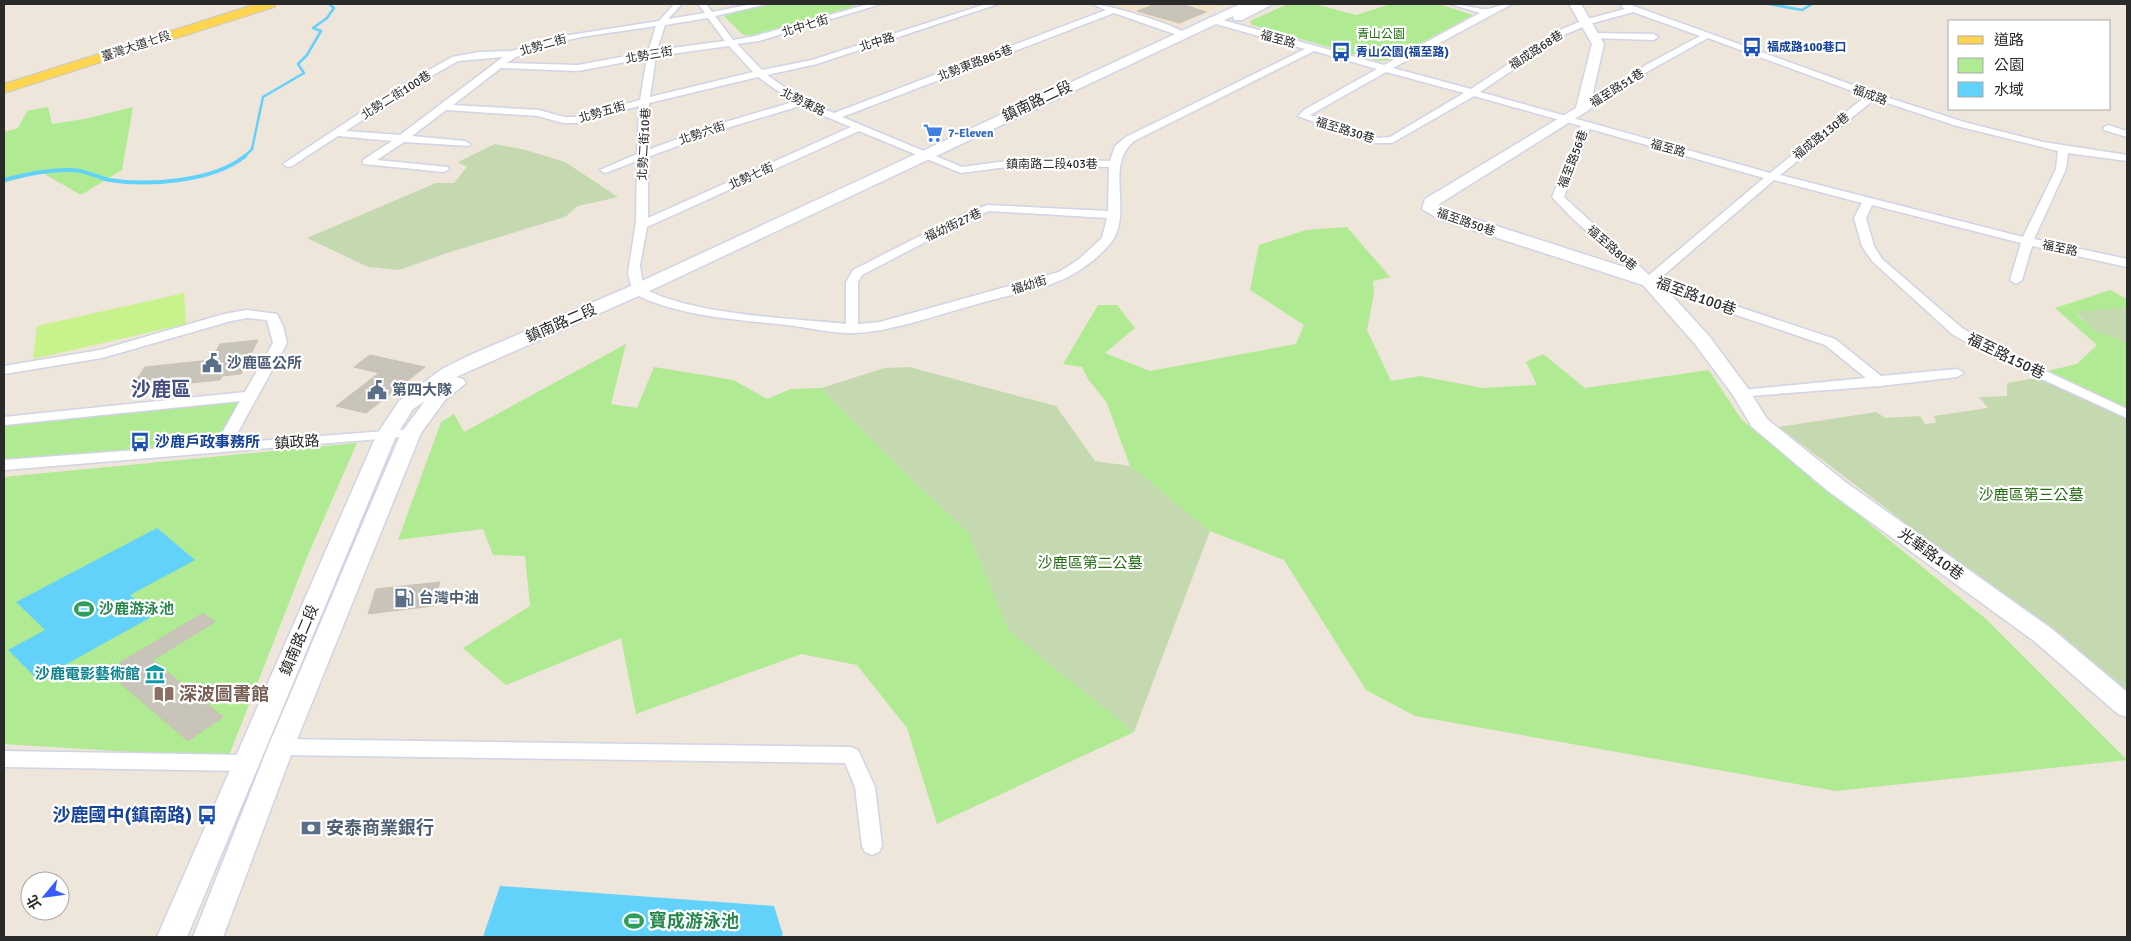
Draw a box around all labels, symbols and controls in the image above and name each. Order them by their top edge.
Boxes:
street label: 北中七街 [780,12,830,41]
legend [1948,20,2111,110]
street label: 福至路 [1258,27,1297,52]
park label: 青山公園 [1357,27,1405,42]
street label: 臺灣大道七段 [100,28,173,65]
street label: 福成路68巷 [1507,28,1566,73]
street label: 北中路 [858,30,897,55]
text: 道路 [1994,31,2024,49]
street label: 北勢二街 [518,32,568,59]
bus stop icon: 福成路100巷口 [1741,36,1763,58]
place label: 福成路100巷口 [1767,40,1846,55]
bus stop icon: 青山公園(福至路) [1330,41,1352,63]
street label: 北勢東路865巷 [935,42,1015,85]
street label: 北勢三街 [624,44,674,67]
place label: 青山公園(福至路) [1356,45,1449,60]
text: 公園 [1994,56,2024,74]
street label: 福至路51巷 [1587,66,1647,111]
street label: 北勢二街100巷 [359,68,434,123]
street label: 鎮南路二段 [999,77,1075,125]
text: 水域 [1994,81,2024,99]
street label: 福成路 [1850,82,1889,109]
street label: 北勢東路 [778,85,828,120]
street label: 北勢五街 [577,99,627,126]
street label: 北勢二街10巷 [635,107,654,181]
street label: 福成路130巷 [1790,110,1853,163]
street label: 福至路30巷 [1314,114,1376,147]
street label: 北勢六街 [677,119,727,148]
supermarket icon: 7-Eleven [922,122,944,144]
place label: 7-Eleven [948,126,994,141]
street label: 福至路56巷 [1556,128,1591,190]
street label: 福至路 [1648,136,1687,161]
street label: 鎮南路二段403巷 [1006,157,1098,172]
street label: 北勢七街 [726,160,776,193]
street label: 福至路50巷 [1435,205,1497,239]
street label: 福幼街27巷 [922,206,984,245]
street label: 福至路80巷 [1584,223,1640,274]
street label: 福至路 [2041,237,2079,260]
street label: 福幼街 [1010,273,1049,298]
street label: 福至路100巷 [1653,273,1739,319]
street label: 鎮南路二段 [523,300,599,346]
street label: 福至路150巷 [1964,329,2048,383]
public building icon: 沙鹿區公所 [201,352,223,374]
place label: 沙鹿區公所 [227,354,302,372]
district label: 沙鹿區 [131,377,191,402]
public building icon: 第四大隊 [366,379,388,401]
place label: 第四大隊 [392,381,452,399]
bus stop icon: 沙鹿戶政事務所 [129,431,151,453]
street label: 鎮政路 [274,431,320,453]
place label: 沙鹿戶政事務所 [155,433,260,451]
park label: 沙鹿區第三公墓 [1978,486,2084,504]
street label: 光華路10巷 [1895,524,1967,584]
park label: 沙鹿區第二公墓 [1037,554,1143,572]
fuel station icon: 台灣中油 [393,587,415,609]
place label: 台灣中油 [419,589,479,607]
sports icon: 沙鹿游泳池 [73,598,95,620]
place label: 沙鹿游泳池 [99,600,174,618]
street label: 鎮南路二段 [276,602,322,678]
museum icon: 沙鹿電影藝術館 [144,663,166,685]
place label: 沙鹿電影藝術館 [35,665,140,683]
library icon: 深波圖書館 [153,683,175,705]
place label: 深波圖書館 [179,683,269,705]
place label: 沙鹿國中(鎮南路) [53,804,192,826]
bus stop icon: 沙鹿國中(鎮南路) [196,804,218,826]
bank icon: 安泰商業銀行 [300,817,322,839]
place label: 安泰商業銀行 [326,817,434,839]
north arrow [20,871,70,921]
text: 北 [23,892,45,912]
sports icon: 寶成游泳池 [623,910,645,932]
place label: 寶成游泳池 [649,910,739,932]

